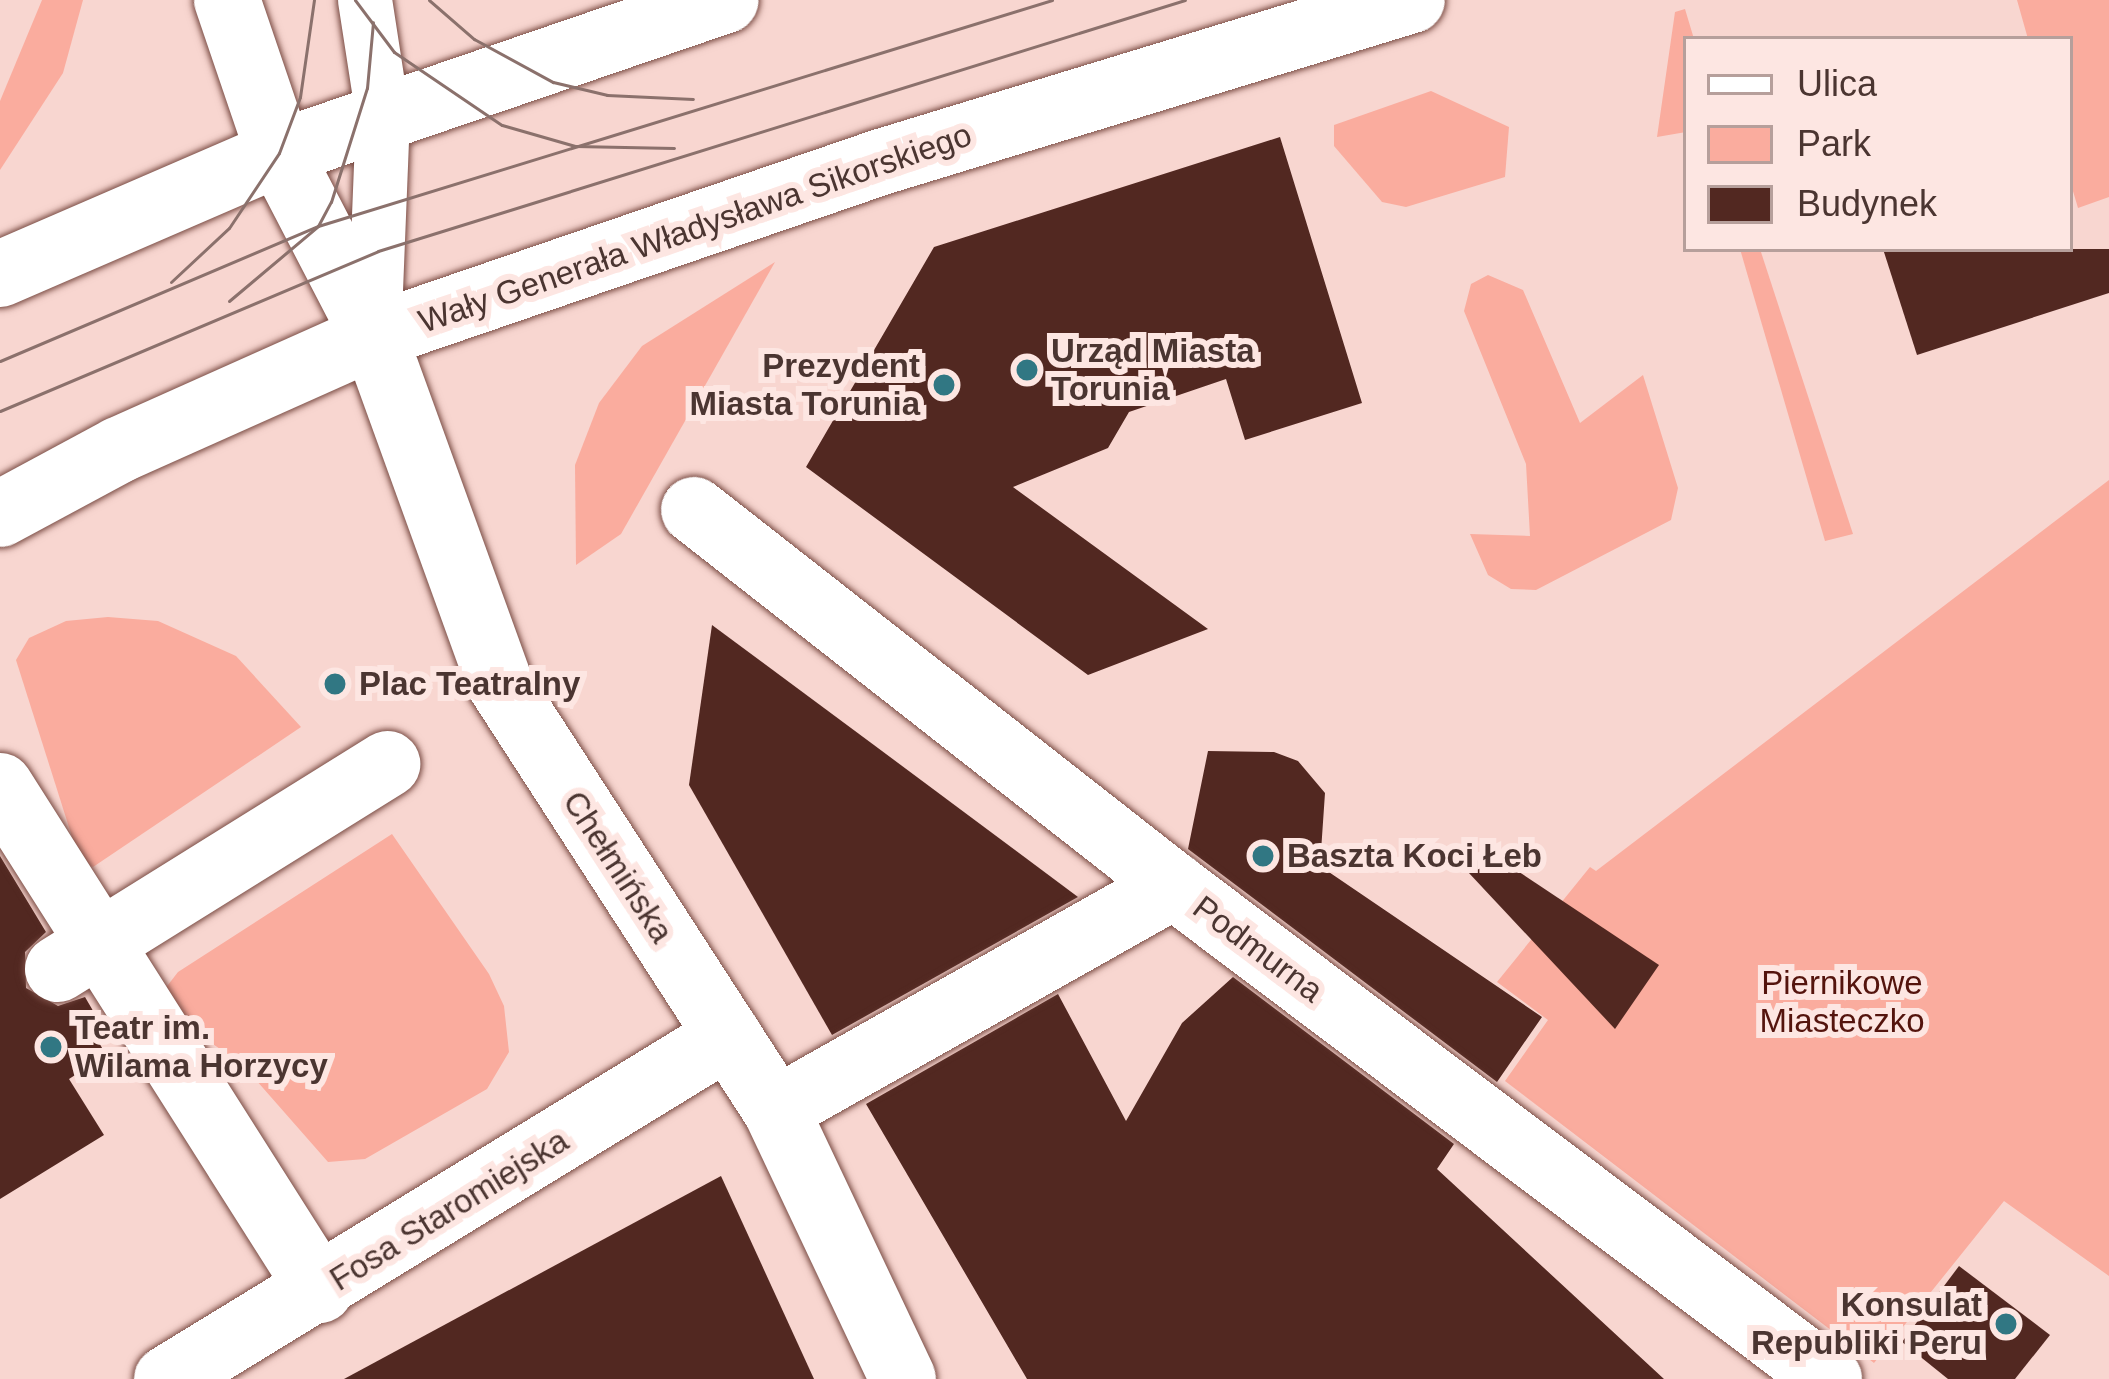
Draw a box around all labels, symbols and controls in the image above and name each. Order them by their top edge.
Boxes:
legend [1683,36,2073,252]
text: Ulica [1797,63,1877,104]
street label: Wały Generała Władysława Sikorskiego [413,115,977,341]
text: Park [1797,123,1871,164]
text: Budynek [1797,183,1937,224]
place label: Urząd Miasta Torunia [1051,331,1255,409]
place label: Prezydent Miasta Torunia [690,346,920,424]
marker: Urząd Miasta Torunia [1014,357,1040,383]
marker: Prezydent Miasta Torunia [931,372,957,398]
place label: Plac Teatralny [359,664,580,704]
marker: Plac Teatralny [322,671,348,697]
street label: Chełmińska [554,784,682,950]
place label: Baszta Koci Łeb [1287,836,1542,876]
marker: Baszta Koci Łeb [1250,843,1276,869]
street label: Podmurna [1185,887,1331,1011]
park label: Piernikowe Miasteczko [1759,963,1925,1041]
place label: Teatr im. Wilama Horzycy [75,1008,328,1086]
marker: Teatr im. Wilama Horzycy [38,1034,64,1060]
street label: Fosa Staromiejska [323,1121,575,1299]
place label: Konsulat Republiki Peru [1751,1285,1982,1363]
marker: Konsulat Republiki Peru [1993,1311,2019,1337]

